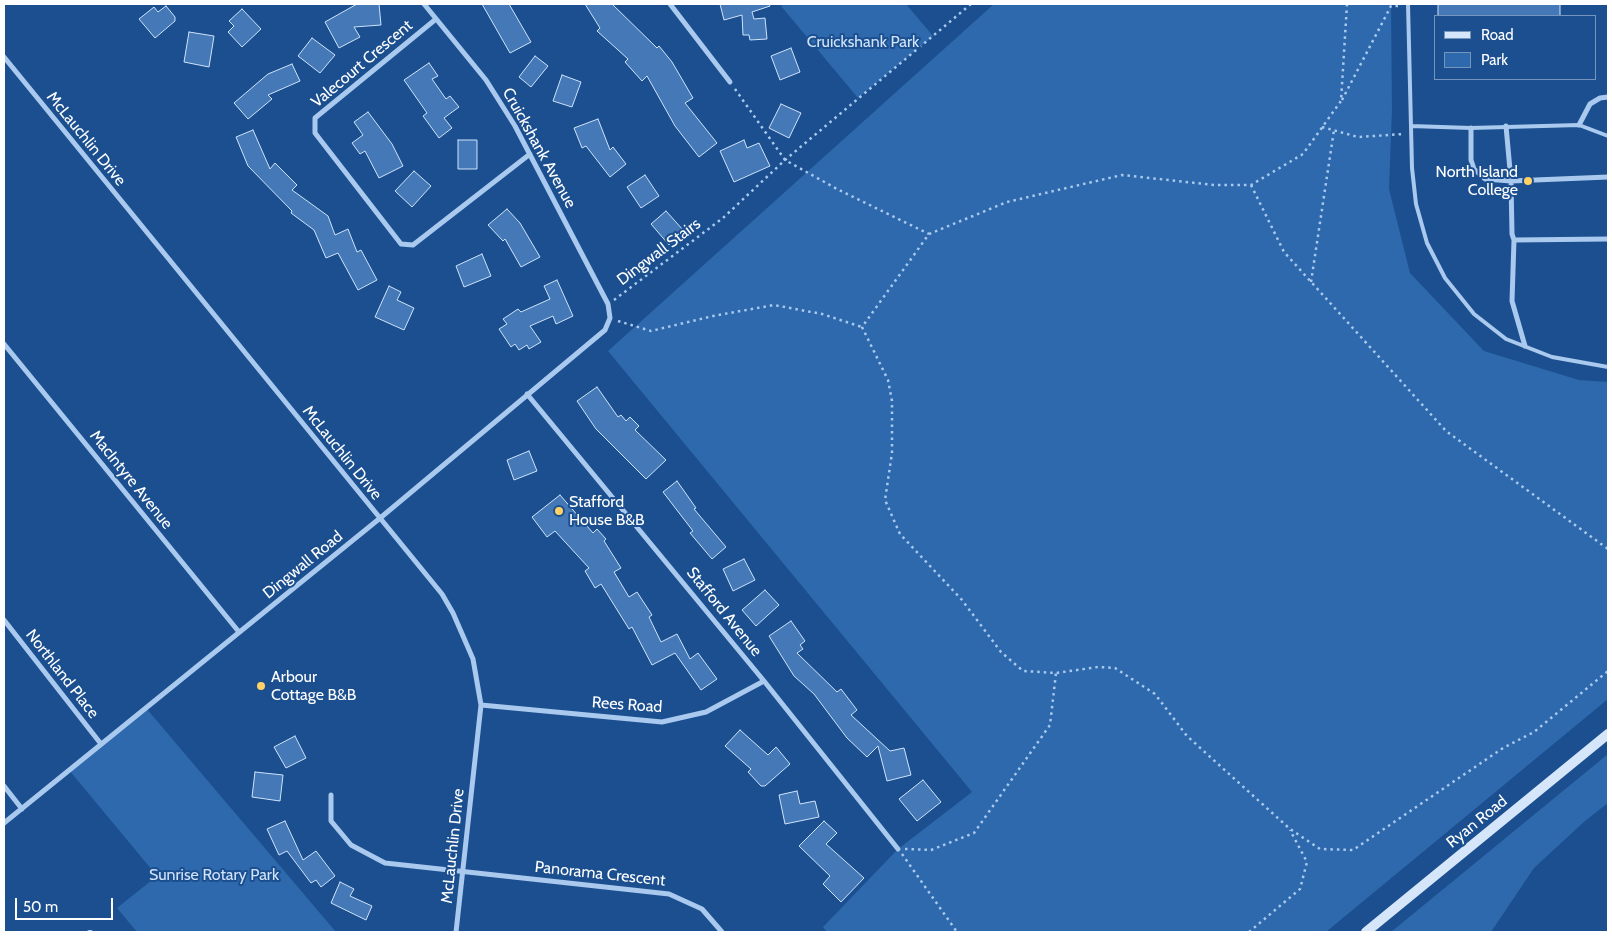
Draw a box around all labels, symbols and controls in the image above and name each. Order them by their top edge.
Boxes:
legend [1434,15,1597,80]
street label: Valecourt Crescent [308,16,416,112]
text: Road [1481,26,1514,44]
park label: Cruickshank Park [807,32,919,52]
text: Park [1481,51,1508,69]
street label: Cruickshank Avenue [498,85,580,211]
street label: McLauchlin Drive [42,88,130,190]
place label: North Island College [1436,162,1518,200]
marker: North Island College [1522,175,1534,187]
street label: Dingwall Stairs [614,214,704,290]
street label: McLauchlin Drive [298,402,386,504]
street label: MacIntyre Avenue [85,427,177,533]
place label: Stafford House B&B [569,492,645,530]
marker: Stafford House B&B [553,505,565,517]
street label: Dingwall Road [259,527,347,603]
street label: Stafford Avenue [682,563,766,661]
street label: Northland Place [21,626,103,722]
place label: Arbour Cottage B&B [271,667,356,705]
marker: Arbour Cottage B&B [255,680,267,692]
street label: Rees Road [591,693,663,717]
street label: McLauchlin Drive [437,788,469,904]
street label: Ryan Road [1443,792,1511,852]
street label: Panorama Crescent [534,858,666,890]
park label: Sunrise Rotary Park [149,865,279,885]
scale bar [18,888,115,920]
text: 50 m [23,898,58,916]

